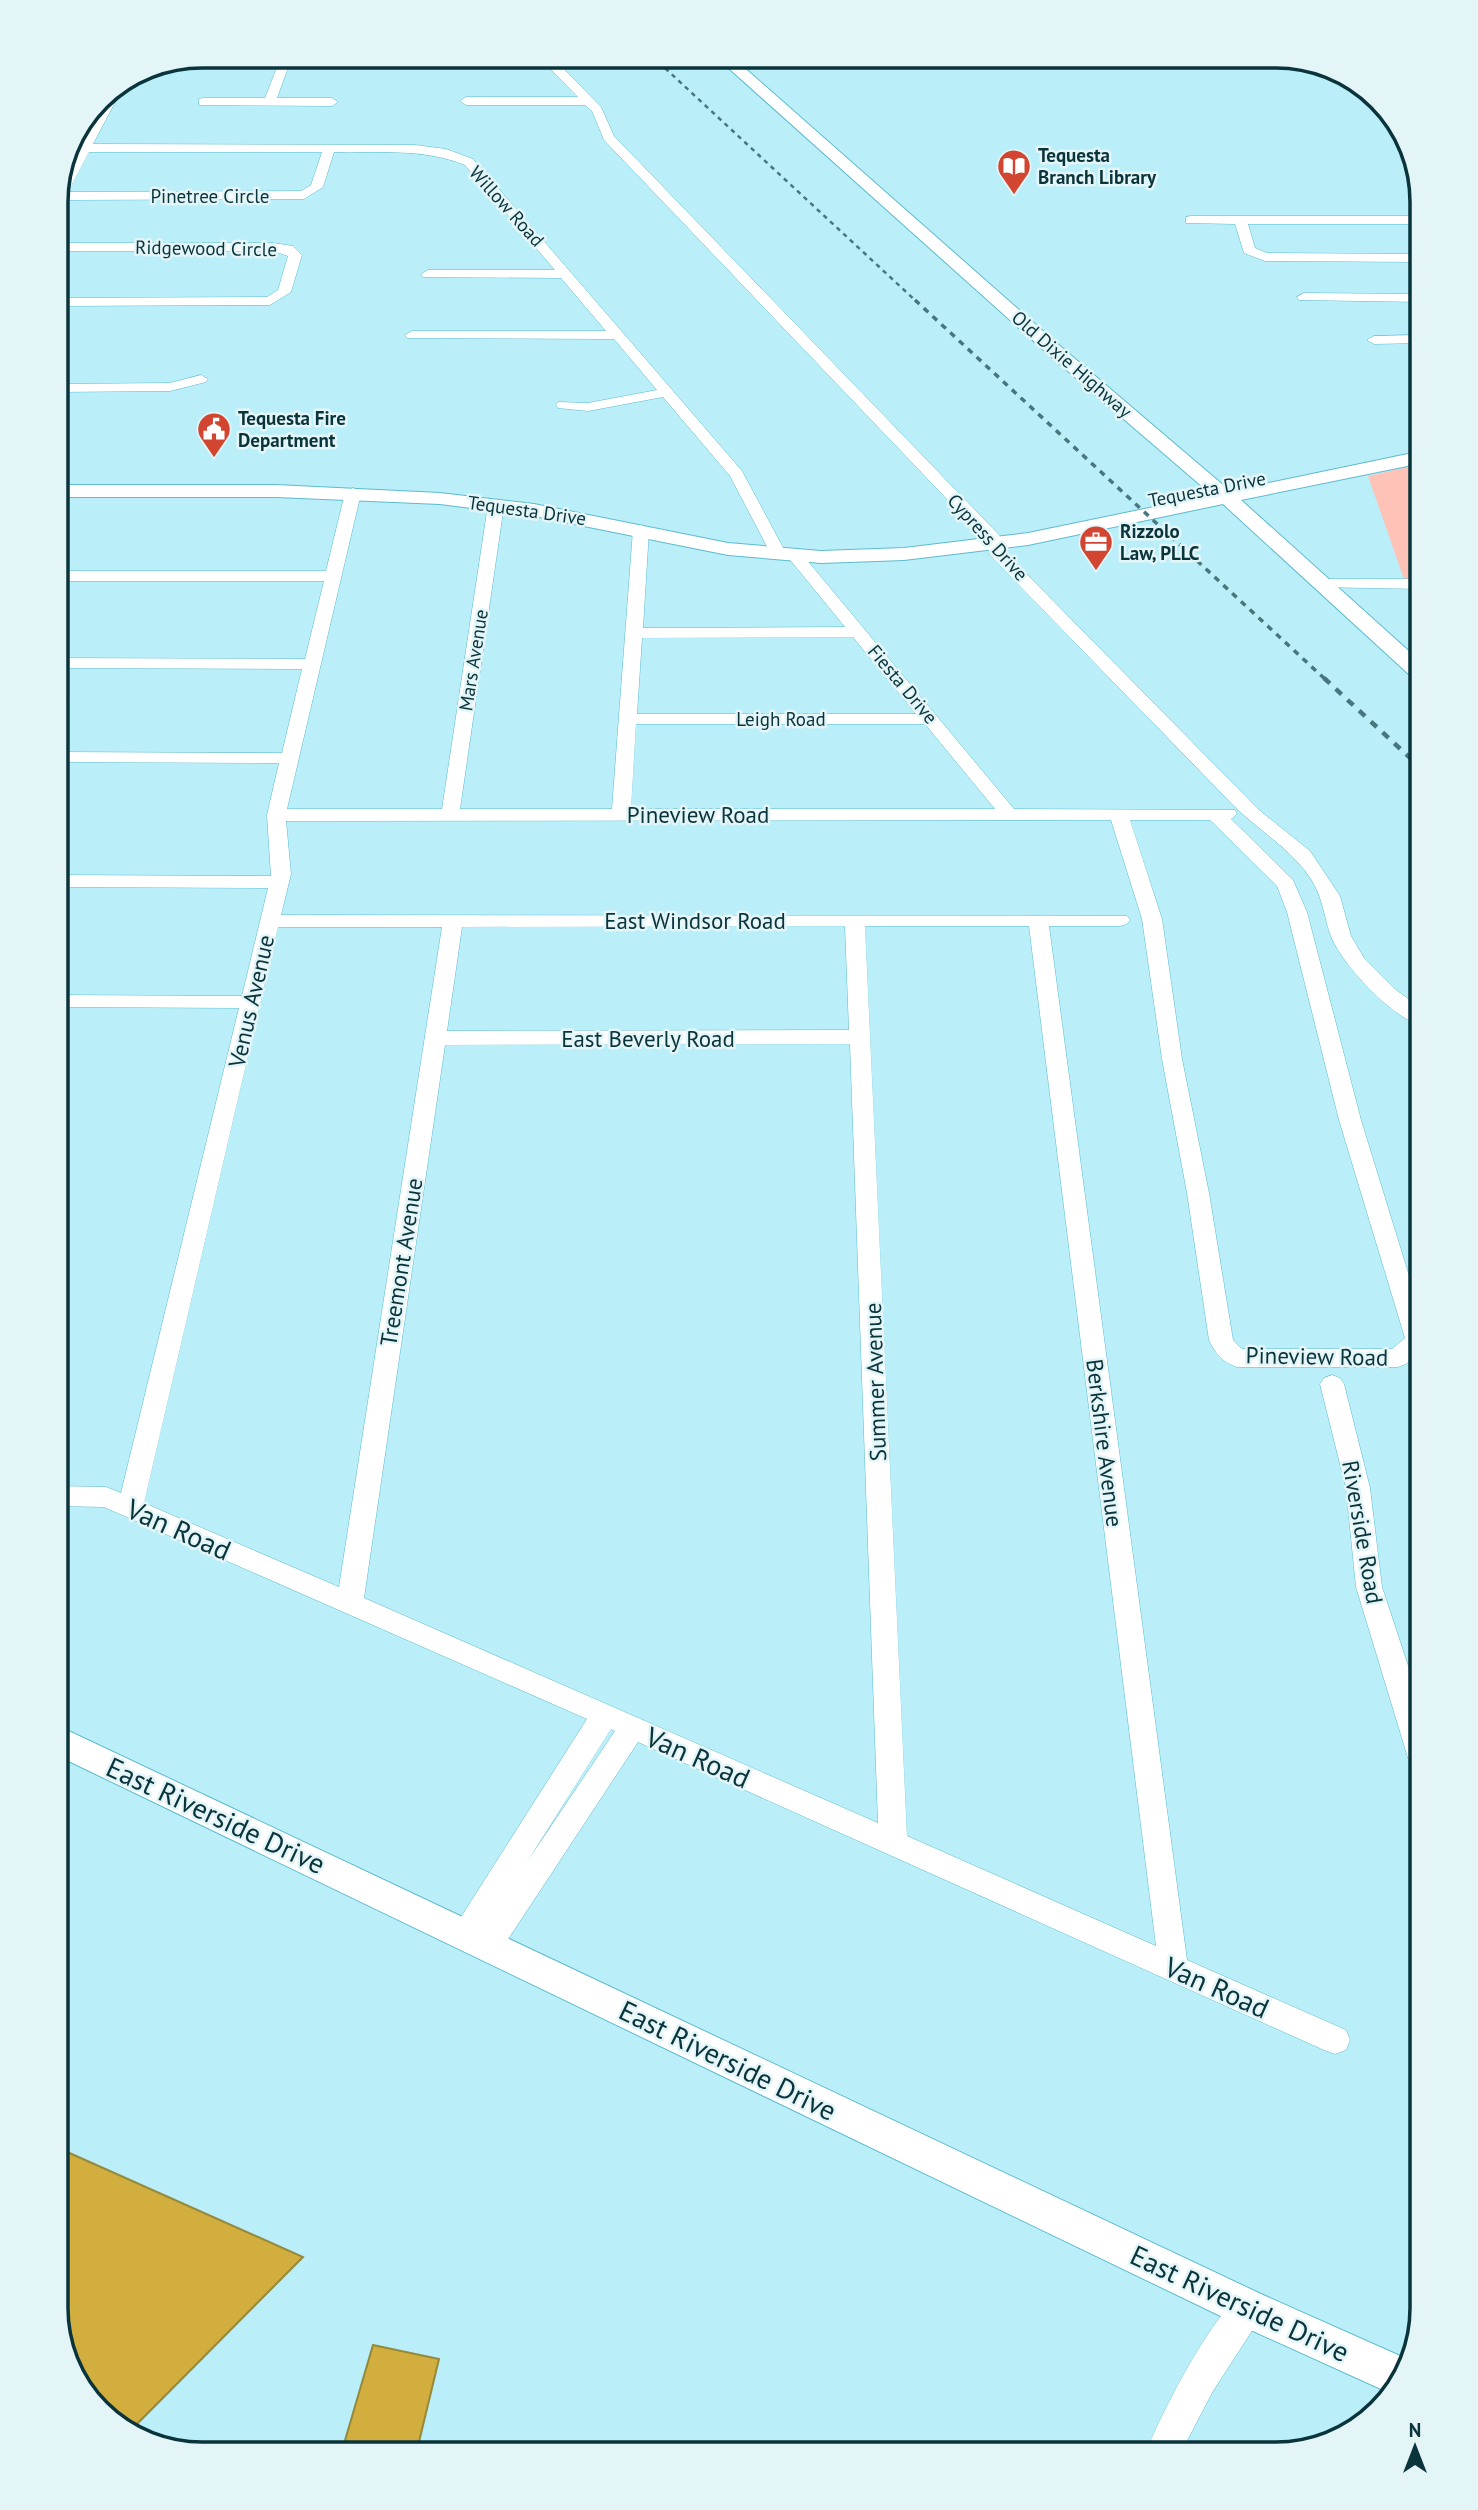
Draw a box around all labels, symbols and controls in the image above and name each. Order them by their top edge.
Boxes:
place label: Tequesta Branch Library [1038,143,1157,189]
library icon: Tequesta Branch Library [995,147,1033,196]
street label: Willow Road [464,161,550,251]
street label: Pinetree Circle [151,184,270,208]
street label: Ridgewood Circle [135,235,277,261]
street label: Old Dixie Highway [1007,305,1137,423]
place label: Tequesta Fire Department [238,406,346,452]
public building icon: Tequesta Fire Department [195,410,233,459]
street label: Tequesta Drive [1146,466,1268,512]
street label: Cypress Drive [943,488,1033,586]
street label: Tequesta Drive [466,490,588,530]
place label: Rizzolo Law, PLLC [1120,519,1200,565]
office icon: Rizzolo Law, PLLC [1077,523,1115,572]
street label: Mars Avenue [453,607,493,713]
street label: Fiesta Drive [863,639,943,729]
street label: Leigh Road [736,707,826,731]
street label: Pineview Road [627,800,769,829]
street label: East Windsor Road [604,906,786,935]
street label: Venus Avenue [221,932,280,1071]
street label: East Beverly Road [561,1024,735,1053]
street label: Treemont Avenue [373,1176,429,1348]
street label: Summer Avenue [858,1302,892,1462]
street label: Pineview Road [1245,1340,1389,1372]
street label: Berkshire Avenue [1080,1357,1130,1529]
street label: Riverside Road [1336,1458,1390,1606]
street label: Van Road [120,1489,237,1568]
street label: Van Road [639,1717,756,1796]
street label: East Riverside Drive [101,1748,331,1882]
street label: Van Road [1158,1947,1275,2026]
street label: East Riverside Drive [613,1991,843,2129]
street label: East Riverside Drive [1125,2236,1355,2370]
north arrow [1380,2412,1450,2482]
text: N [1409,2418,1421,2442]

